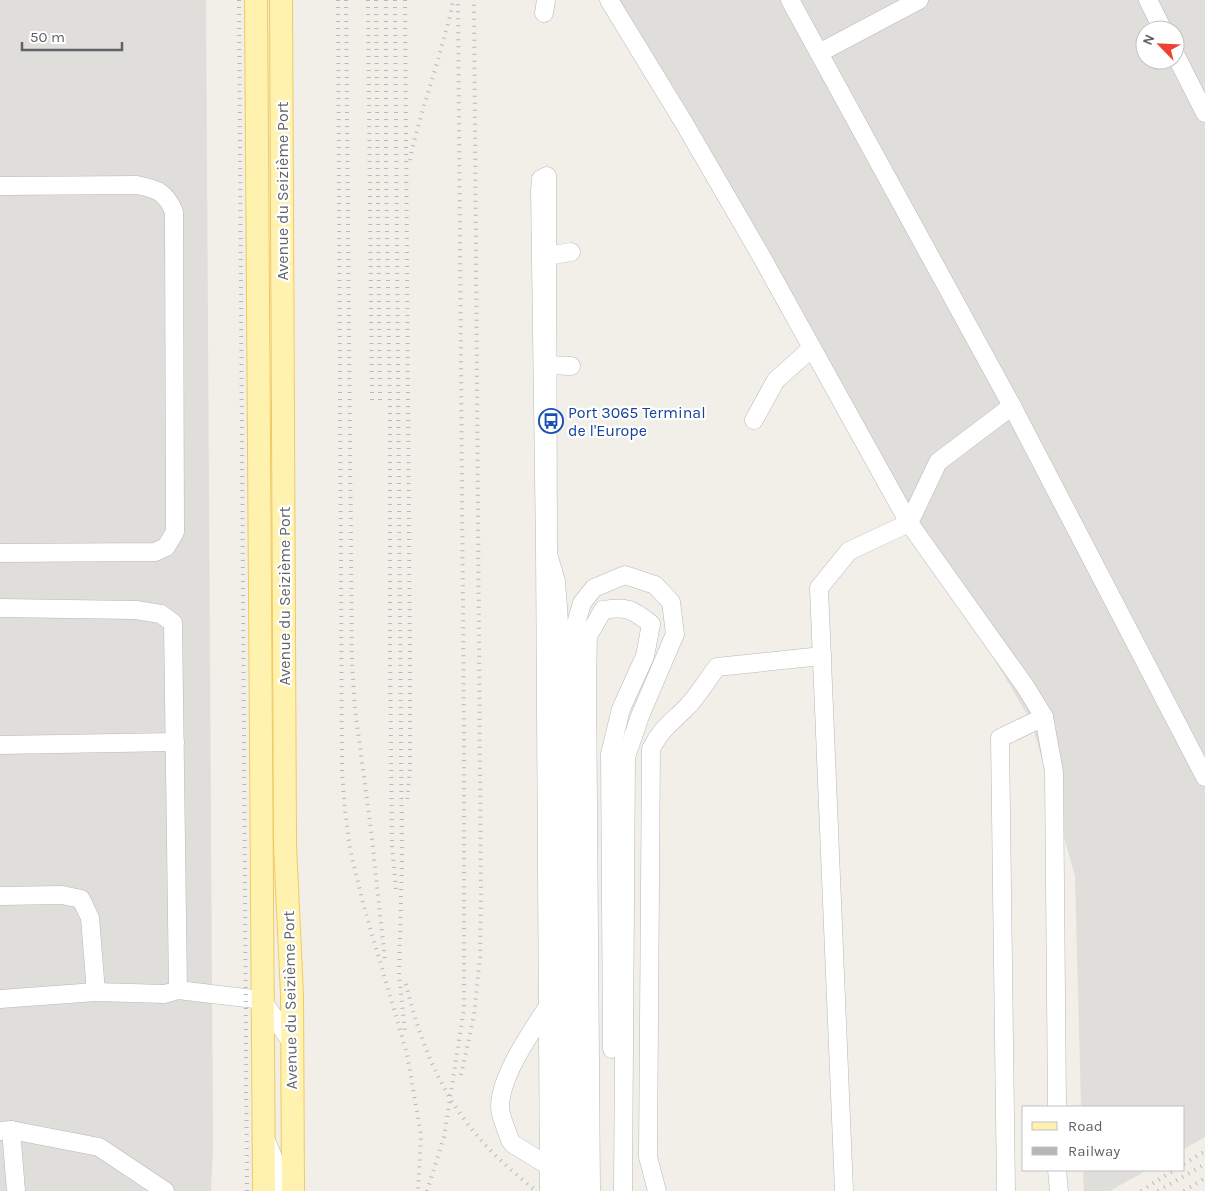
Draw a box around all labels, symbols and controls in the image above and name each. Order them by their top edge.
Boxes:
scale bar [22,20,122,52]
north arrow [1135,20,1185,70]
text: 50 m [30,28,65,46]
text: N [1139,32,1158,48]
street label: Avenue du Seizième Port [273,101,292,281]
place label: Port 3065 Terminal de l'Europe [568,403,706,440]
bus stop icon: Port 3065 Terminal de l'Europe [538,408,564,434]
street label: Avenue du Seizième Port [275,506,294,686]
street label: Avenue du Seizième Port [279,910,301,1090]
legend [1022,1106,1185,1171]
text: Road [1068,1117,1103,1135]
text: Railway [1068,1142,1120,1160]

